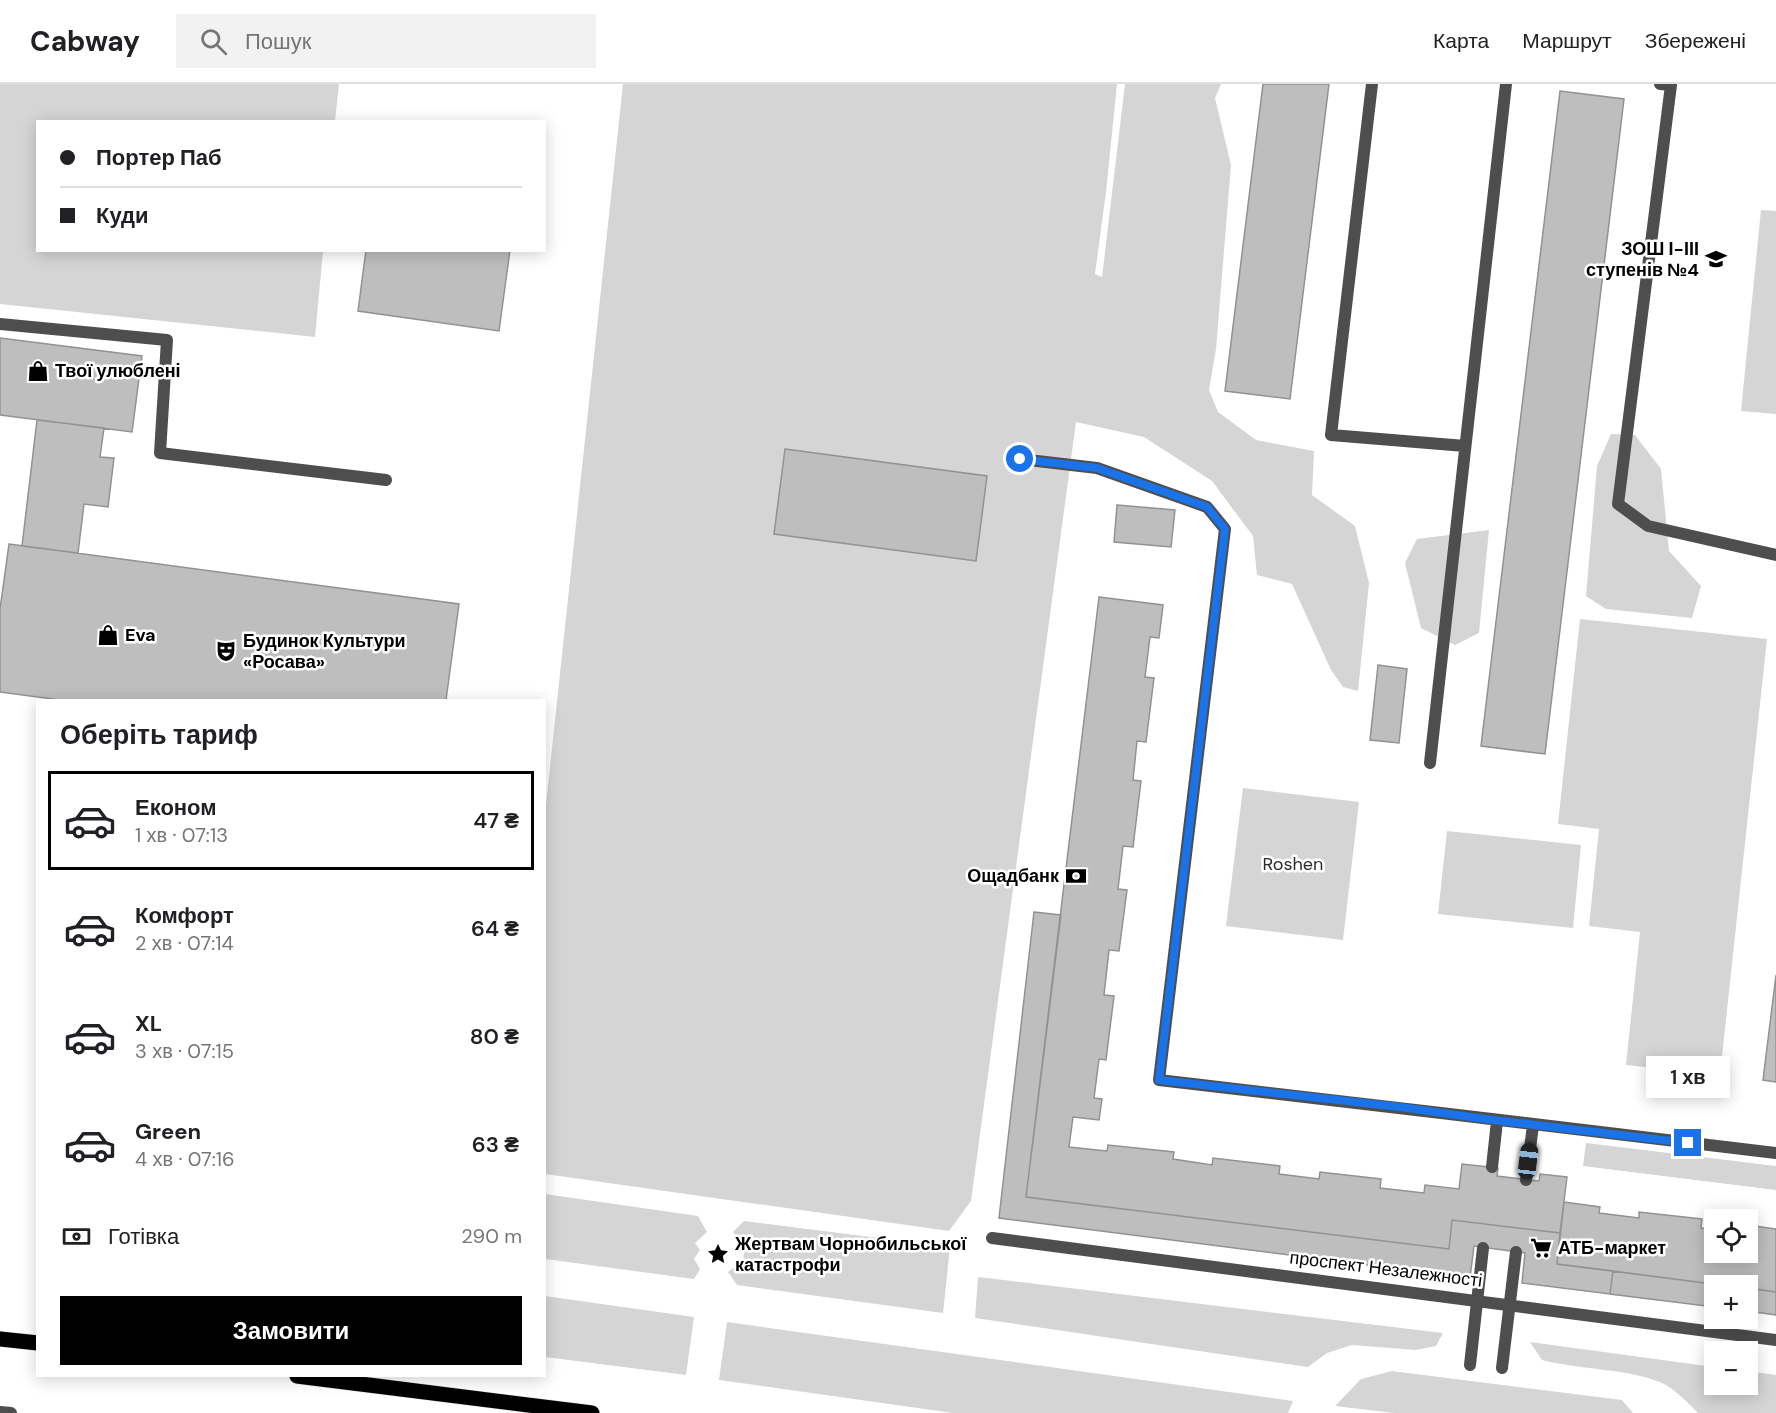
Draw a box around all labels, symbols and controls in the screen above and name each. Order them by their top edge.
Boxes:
search box [176,14,596,68]
text: Cabway [30,23,140,60]
icon: search [197,25,230,58]
text: Пошук [245,27,311,56]
text: Карта [1433,27,1489,55]
text: Маршрут [1522,27,1612,55]
text: Збережені [1645,27,1746,55]
text: Портер Паб [96,143,222,172]
text: Куди [96,201,149,230]
place label: ЗОШ І-ІІІ ступенів №4 [1586,237,1699,282]
school or university icon: ЗОШ І-ІІІ ступенів №4 [1704,247,1728,271]
shop icon: Твої улюблені [26,359,50,383]
place label: Твої улюблені [55,359,181,383]
route start [1006,445,1033,472]
shop icon: Eva [96,623,120,647]
place label: Eva [125,623,156,647]
place label: Будинок Культури «Росава» [243,629,406,674]
theatre icon: Будинок Культури «Росава» [214,639,238,663]
text: Оберіть тариф [60,717,258,752]
text: Економ [135,793,217,822]
icon: car [63,794,117,848]
text: 47 ₴ [473,806,519,835]
text: 1 хв · 07:13 [135,822,228,848]
park label: Roshen [1263,852,1323,876]
place label: Ощадбанк [967,864,1060,888]
bank icon: Ощадбанк [1064,864,1088,888]
text: Комфорт [135,901,234,930]
icon: car [63,902,117,956]
text: 64 ₴ [471,914,519,943]
text: 2 хв · 07:14 [135,930,234,956]
text: XL [135,1009,162,1038]
icon: car [63,1010,117,1064]
text: 80 ₴ [470,1022,519,1051]
text: 3 хв · 07:15 [135,1038,234,1064]
callout: 1 хв [1646,1056,1730,1098]
text: 1 хв [1670,1064,1706,1090]
text: Green [135,1117,201,1146]
icon: car [63,1118,117,1172]
route end [1674,1129,1701,1156]
text: 63 ₴ [472,1130,519,1159]
car [1517,1142,1539,1180]
text: 4 хв · 07:16 [135,1146,235,1172]
map controls [1704,1209,1758,1395]
button: locate [1704,1209,1758,1263]
icon: cash [60,1220,93,1253]
text: Готівка [108,1222,179,1251]
text: 290 m [461,1223,522,1249]
place label: Жертвам Чорнобильської катастрофи [734,1232,967,1277]
supermarket icon: АТБ-маркет [1529,1236,1553,1260]
place label: АТБ-маркет [1558,1236,1666,1260]
place icon: Жертвам Чорнобильської катастрофи [706,1242,730,1266]
street label: проспект Незалежності [1288,1245,1484,1293]
button: + [1704,1275,1758,1329]
button: Замовити [60,1296,522,1365]
button: − [1704,1341,1758,1395]

